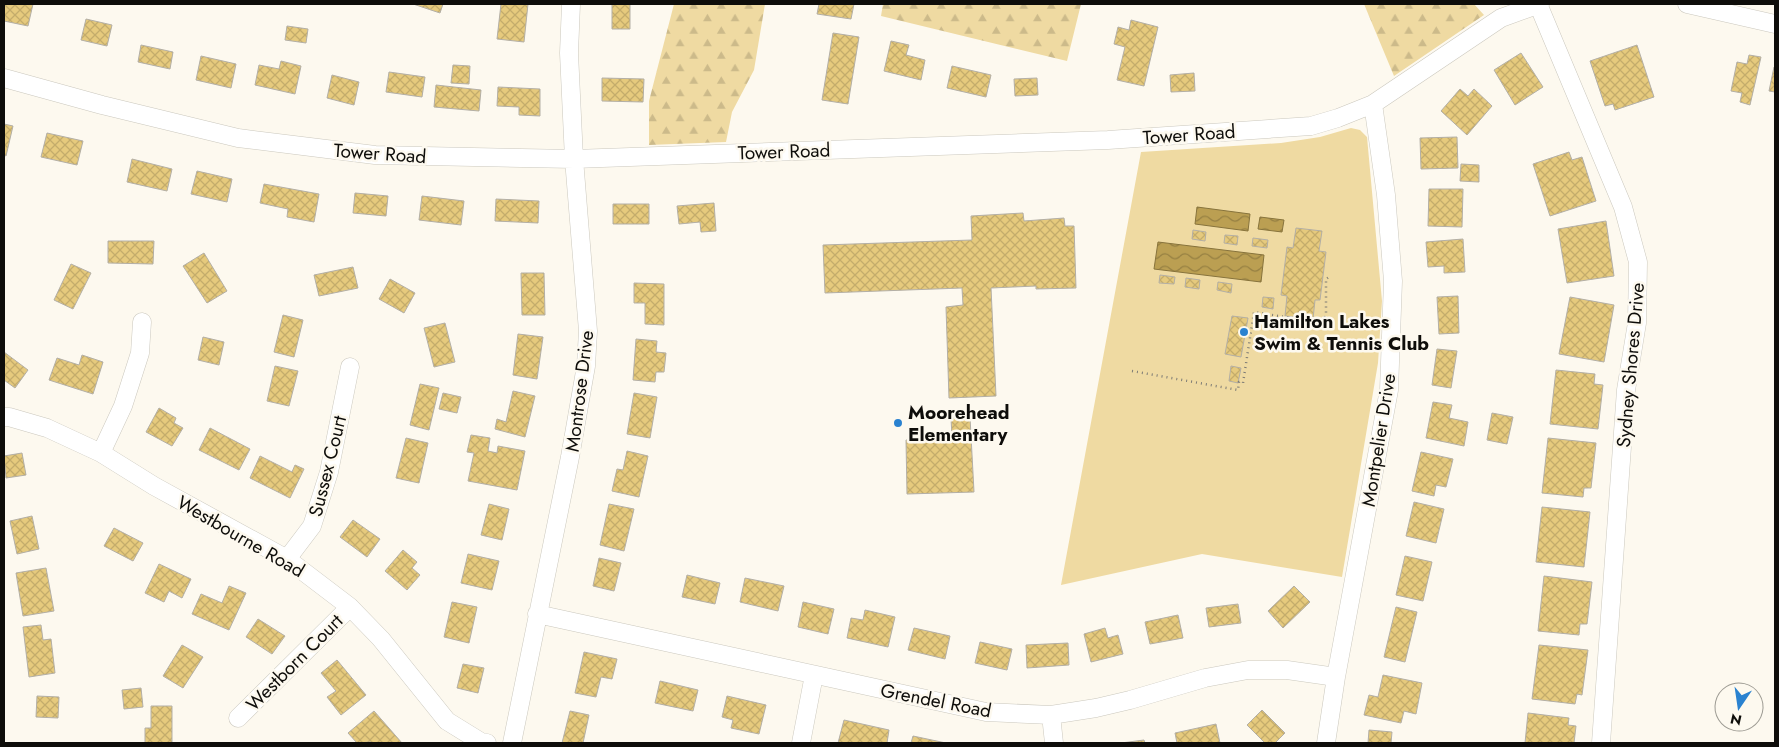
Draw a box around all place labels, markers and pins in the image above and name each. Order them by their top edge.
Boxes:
place label: Hamilton Lakes Swim & Tennis Club [1254,308,1429,357]
marker: Hamilton Lakes Swim & Tennis Club [1238,326,1250,338]
place label: Moorehead Elementary [908,399,1009,448]
marker: Moorehead Elementary [892,417,904,429]

